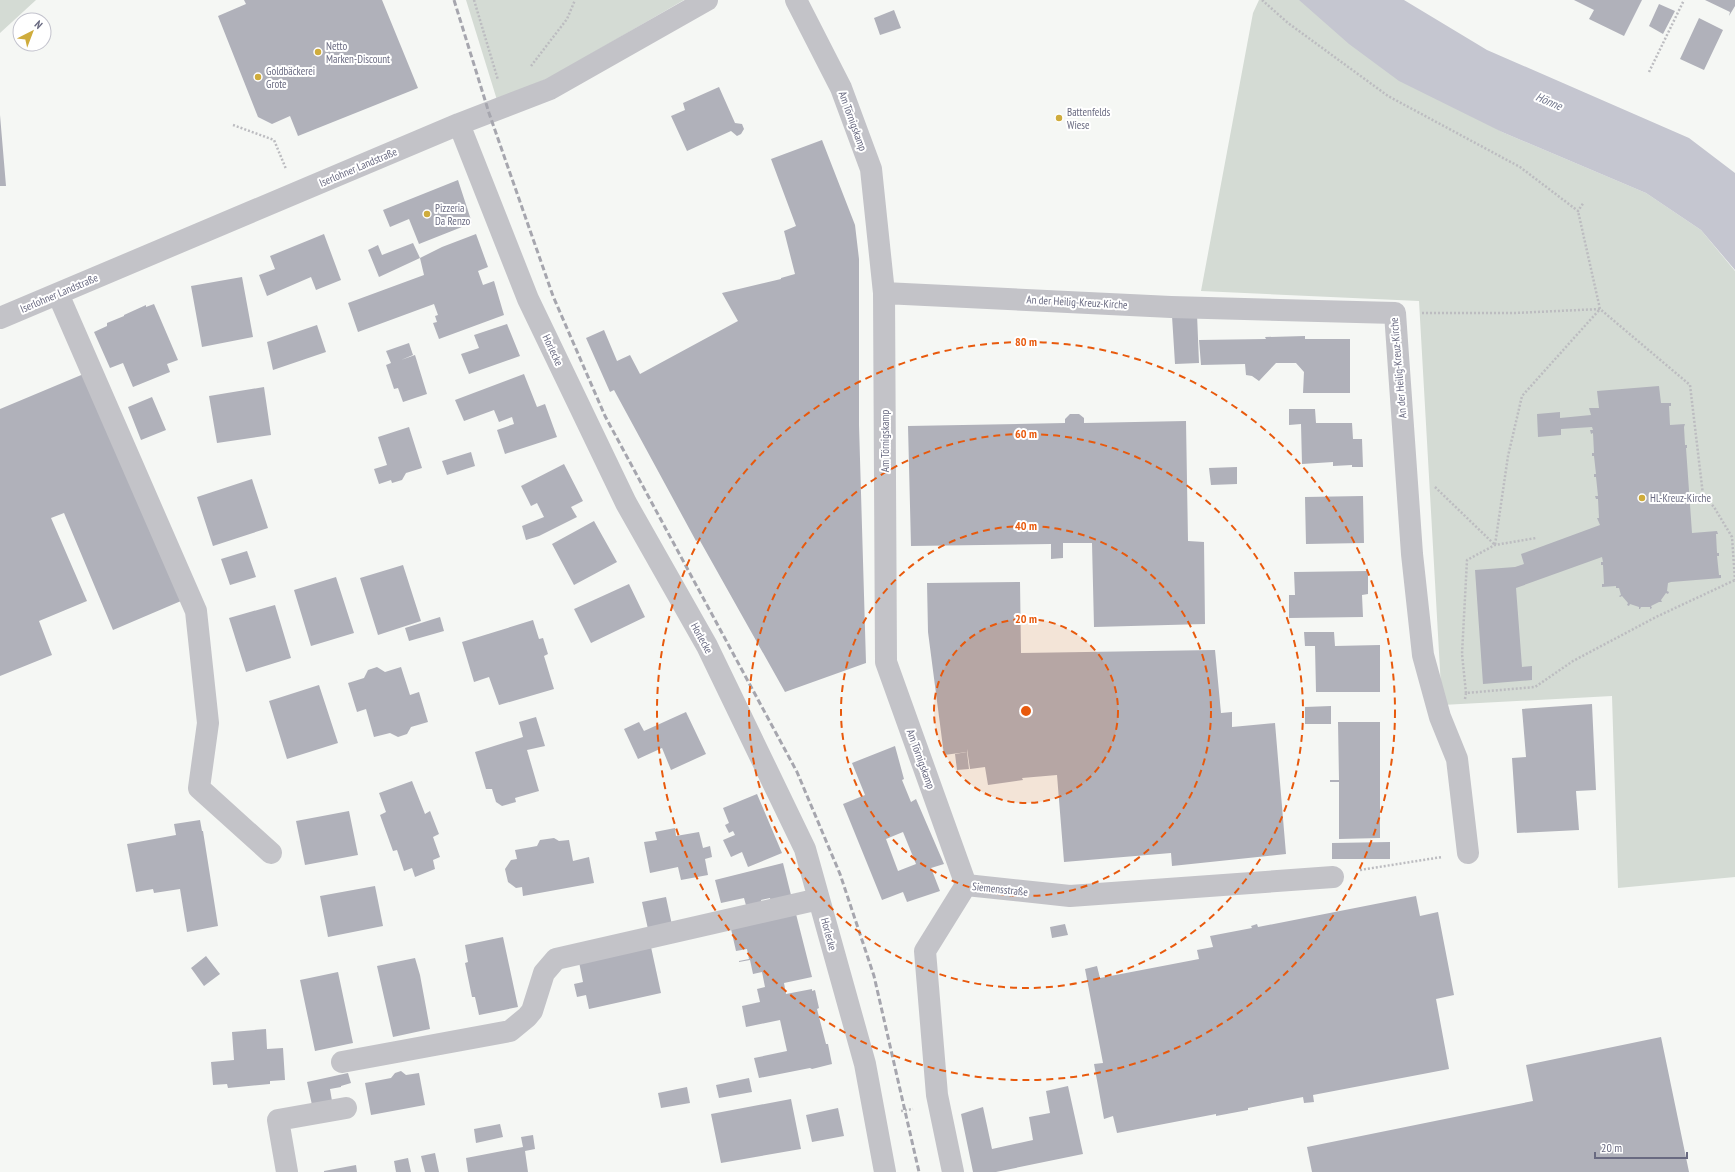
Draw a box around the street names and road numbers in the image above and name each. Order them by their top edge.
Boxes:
street label: Am Törnigskamp [836,89,870,153]
street label: Iserlohner Landstraße [317,144,399,190]
street label: Iserlohner Landstraße [18,270,100,316]
street label: An der Heilig-Kreuz-Kirche [1026,292,1128,312]
street label: An der Heilig-Kreuz-Kirche [1387,317,1409,419]
street label: Horlecke [540,332,567,368]
street label: Am Törnigskamp [878,410,892,472]
street label: Horlecke [688,620,716,656]
street label: Am Törnigskamp [904,727,938,791]
street label: Siemensstraße [971,879,1029,899]
street label: Horlecke [818,916,840,952]

